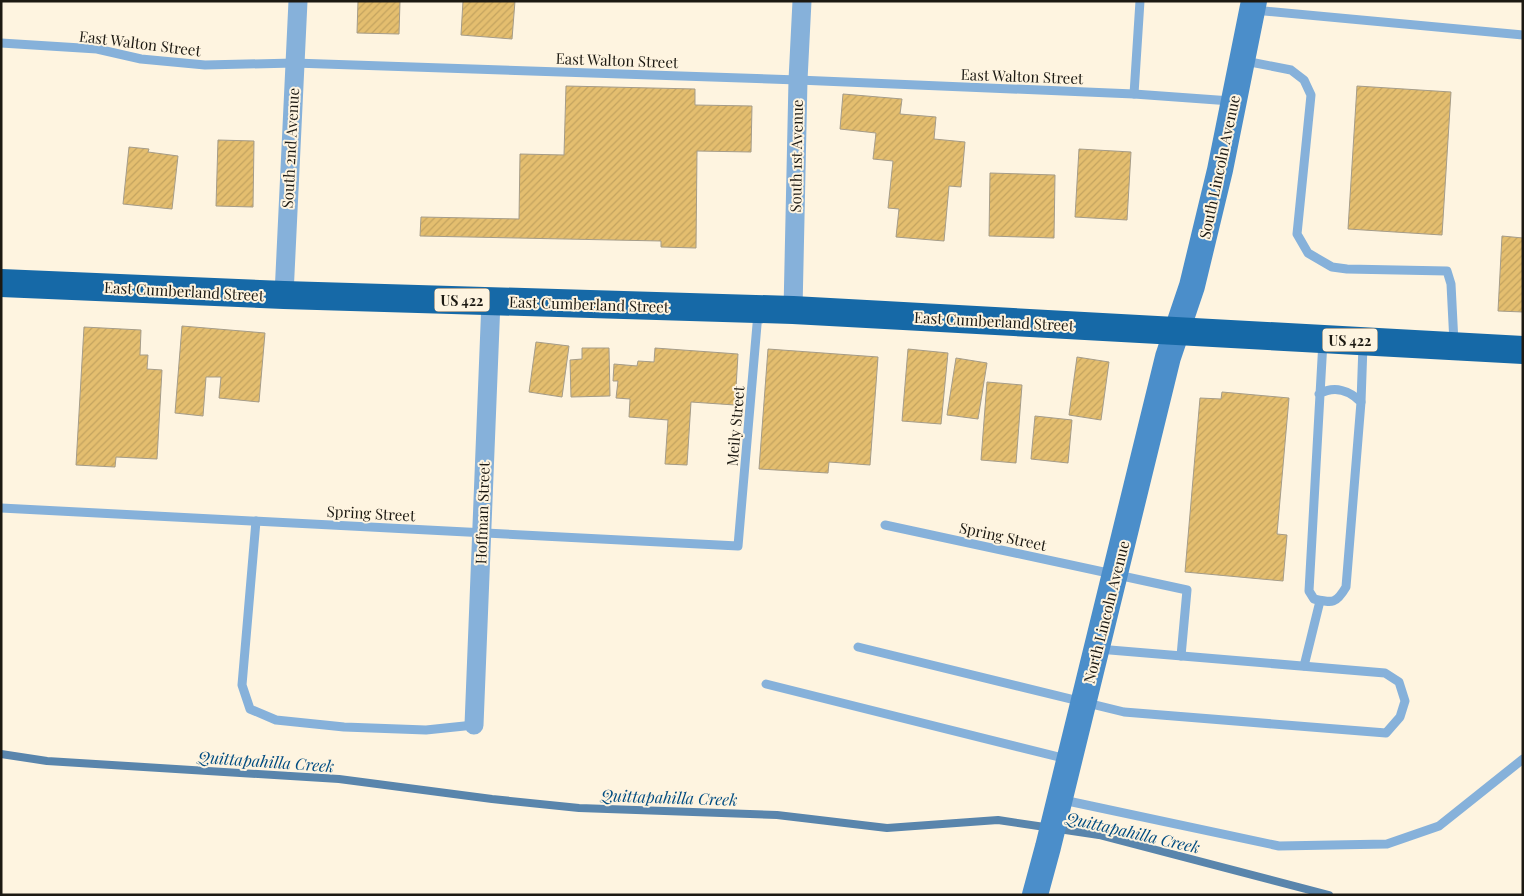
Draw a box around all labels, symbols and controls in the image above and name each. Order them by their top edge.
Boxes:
street label: East Walton Street [78,26,203,60]
street label: East Walton Street [555,48,679,72]
street label: East Walton Street [960,64,1084,88]
street label: South 2nd Avenue [277,87,303,209]
street label: South Lincoln Avenue [1194,93,1244,241]
street label: South 1st Avenue [785,99,807,213]
street label: East Cumberland Street [103,277,265,305]
road number: US 422 [434,288,490,312]
street label: East Cumberland Street [509,291,670,317]
street label: East Cumberland Street [913,307,1075,335]
road number: US 422 [1322,328,1378,352]
street label: Meily Street [722,384,749,467]
street label: Hoffman Street [470,461,494,565]
street label: Spring Street [326,501,416,525]
street label: Spring Street [958,517,1049,555]
street label: North Lincoln Avenue [1079,538,1133,686]
water label: Quittapahilla Creek [196,746,335,776]
water label: Quittapahilla Creek [599,784,738,810]
water label: Quittapahilla Creek [1063,806,1202,858]

